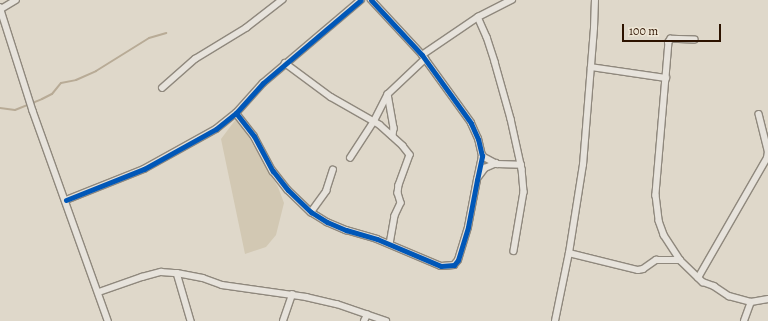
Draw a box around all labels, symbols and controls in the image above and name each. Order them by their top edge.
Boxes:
scale bar [624,16,723,42]
text: 100 m [629,23,658,39]

